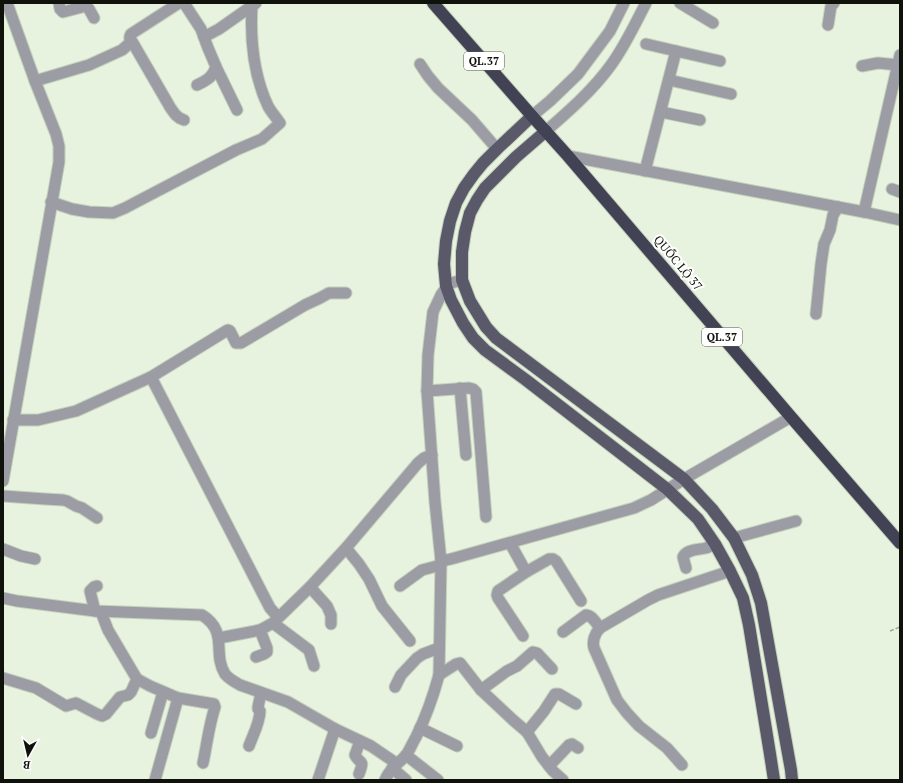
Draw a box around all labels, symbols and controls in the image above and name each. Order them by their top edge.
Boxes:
road number: QL.37 [464,52,504,70]
street label: QUỐC LỘ 37 [651,232,706,293]
road number: QL.37 [702,328,742,346]
north arrow [8,735,48,775]
text: B [22,757,31,772]

